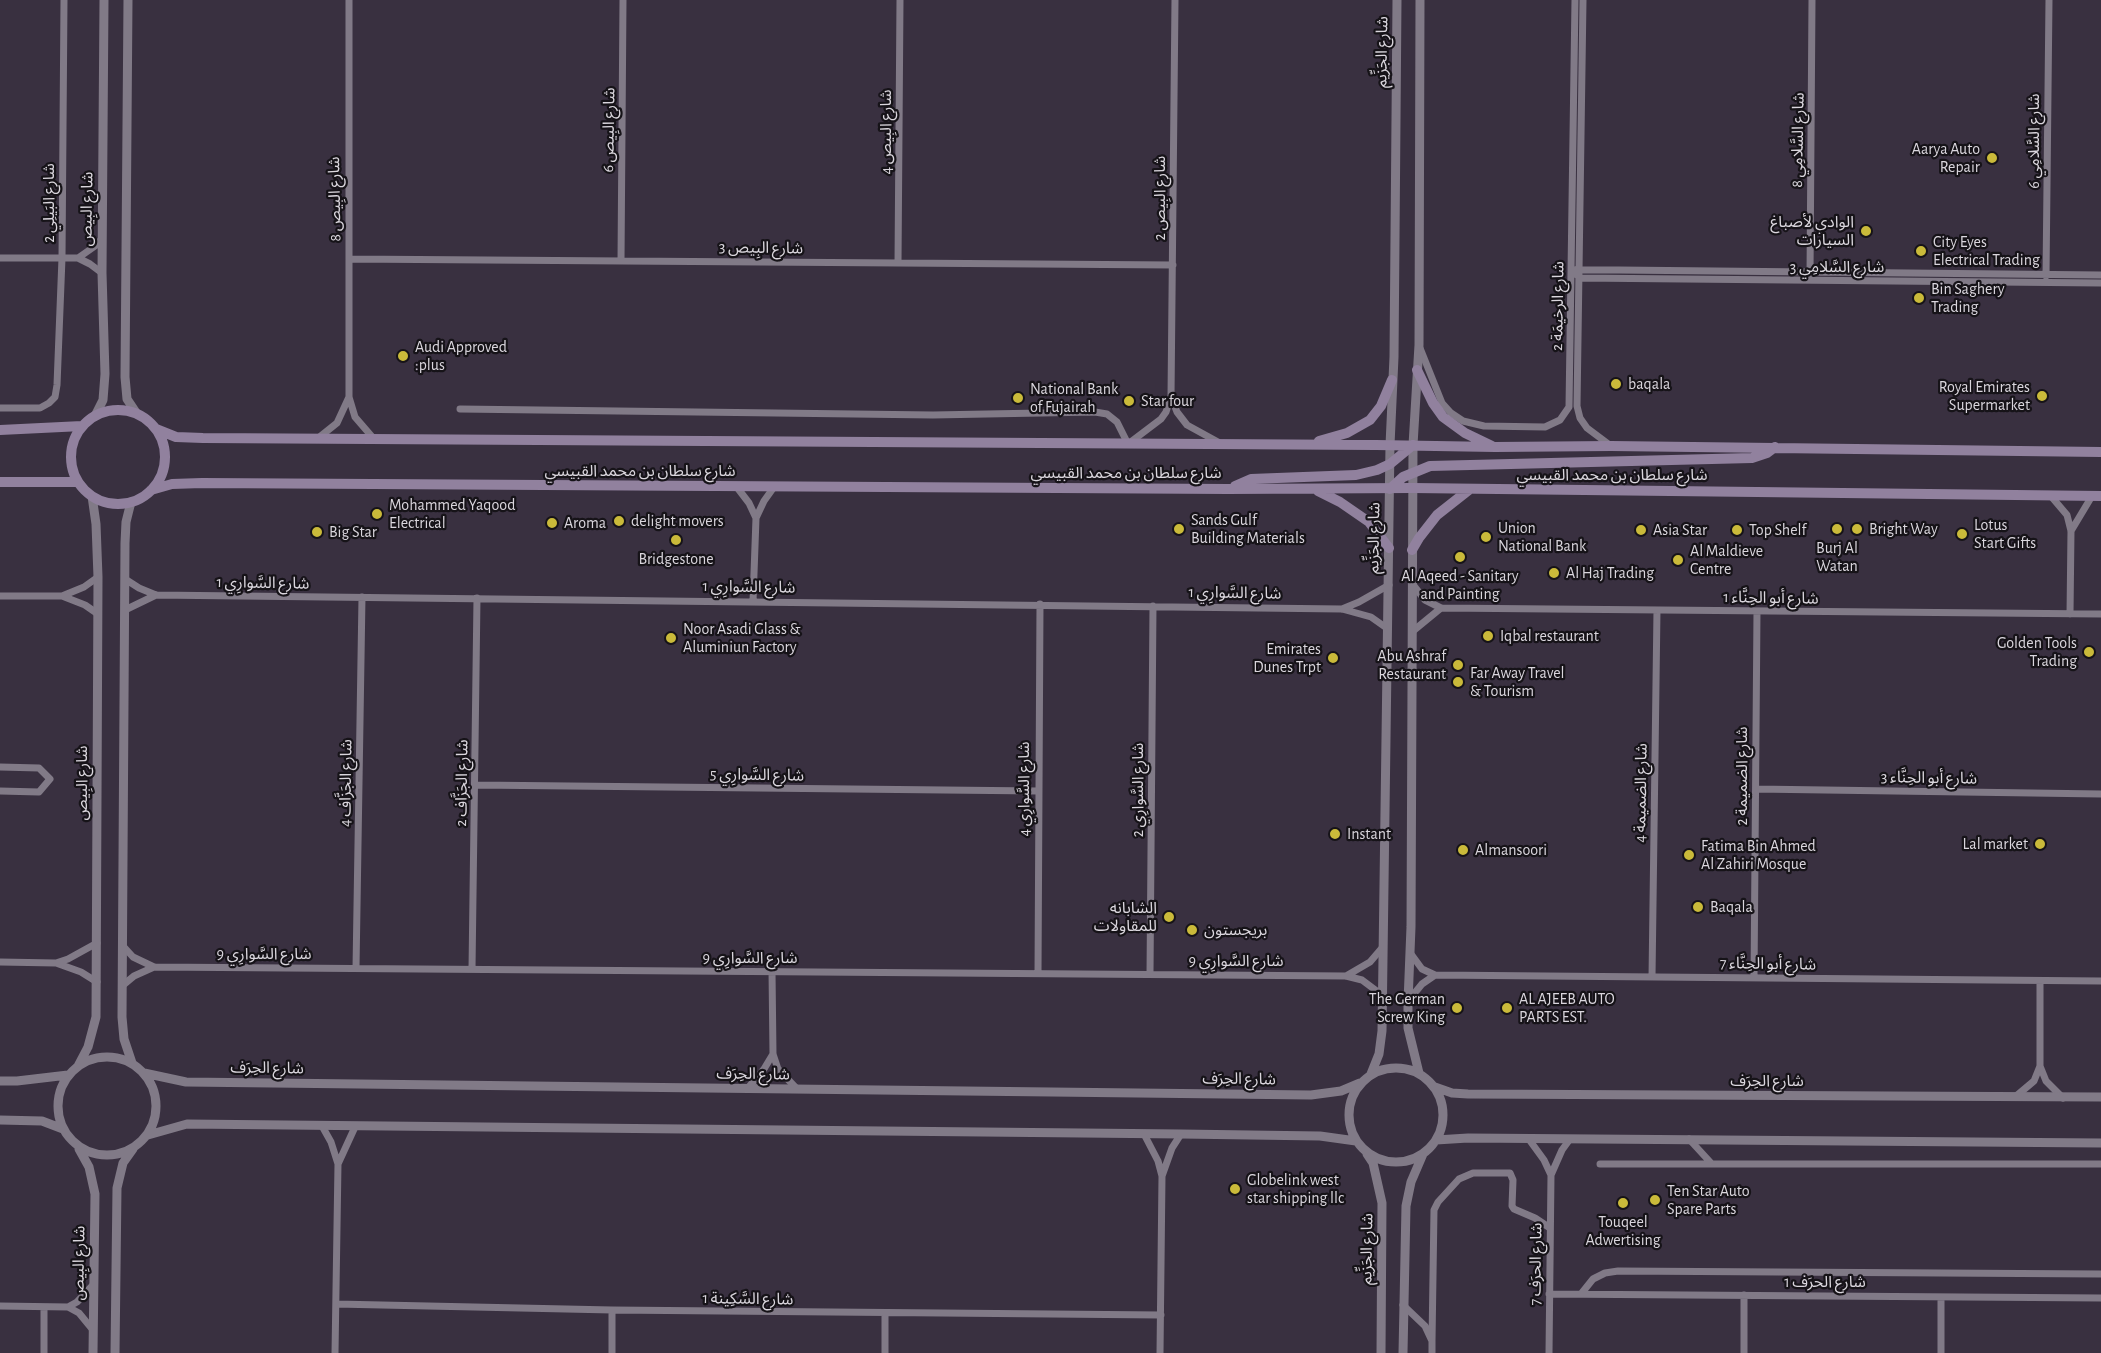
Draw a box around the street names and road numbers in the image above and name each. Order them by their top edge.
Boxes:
street label: شارع الجَزِّيم [1372,16,1392,88]
street label: شارع البِيص 6 [599,87,619,173]
street label: شارع البِيص 4 [876,89,896,175]
street label: شارع السَّلامِي 8 [1788,92,1808,188]
street label: شارع السَّلامِي 6 [2024,93,2044,189]
street label: شارع البِيص 8 [325,156,345,242]
street label: شارع البِيص 2 [1150,156,1170,240]
street label: شارع البَيلِي 2 [39,163,59,243]
street label: شارع البِيص [77,171,97,247]
street label: شارع البِيص 3 [719,238,803,258]
street label: شارع السَّلامِي 3 [1790,257,1884,277]
street label: شارع الرخيمَة 2 [1548,261,1568,351]
street label: شارع سلطان بن محمد القبيسي [544,461,736,481]
street label: شارع سلطان بن محمد القبيسي [1030,463,1222,483]
street label: شارع سلطان بن محمد القبيسي [1516,465,1708,485]
street label: شارع الجَزِّيم [1364,502,1384,574]
street label: شارع السَّوارِي 1 [216,573,310,593]
street label: شارع السَّوارِي 1 [702,577,796,597]
street label: شارع السَّوارِي 1 [1188,583,1282,603]
street label: شارع أبو الحِنَّاء 1 [1723,588,1819,608]
street label: شارع الضميمة 2 [1732,726,1752,826]
street label: شارع الجَزَّاف 4 [336,739,356,827]
street label: شارع الجَزَّاف 2 [452,739,472,827]
street label: شارع السَّوارِي 4 [1014,741,1034,837]
street label: شارع السَّوارِي 2 [1128,743,1148,837]
street label: شارع الضميمة 4 [1631,743,1651,843]
street label: شارع البِيص [72,746,92,820]
street label: شارع السَّوارِي 5 [710,765,804,785]
street label: شارع أبو الحِنَّاء 3 [1881,768,1977,788]
street label: شارع السَّوارِي 9 [217,944,311,964]
street label: شارع السَّوارِي 9 [703,948,797,968]
street label: شارع السَّوارِي 9 [1189,951,1283,971]
street label: شارع أبو الحِنَّاء 7 [1720,954,1816,974]
street label: شارع الحِرَف [230,1058,304,1078]
street label: شارع الحِرَف [716,1064,790,1084]
street label: شارع الحِرَف [1202,1069,1276,1089]
street label: شارع الحِرَف [1730,1071,1804,1091]
street label: شارع الجَزِّيم [1357,1213,1377,1285]
street label: شارع الحرَف 7 [1526,1222,1546,1306]
street label: شارع البِيص [69,1225,89,1301]
street label: شارع الحرَف 1 [1784,1272,1866,1292]
street label: شارع السَّكِينة 1 [702,1289,794,1309]

